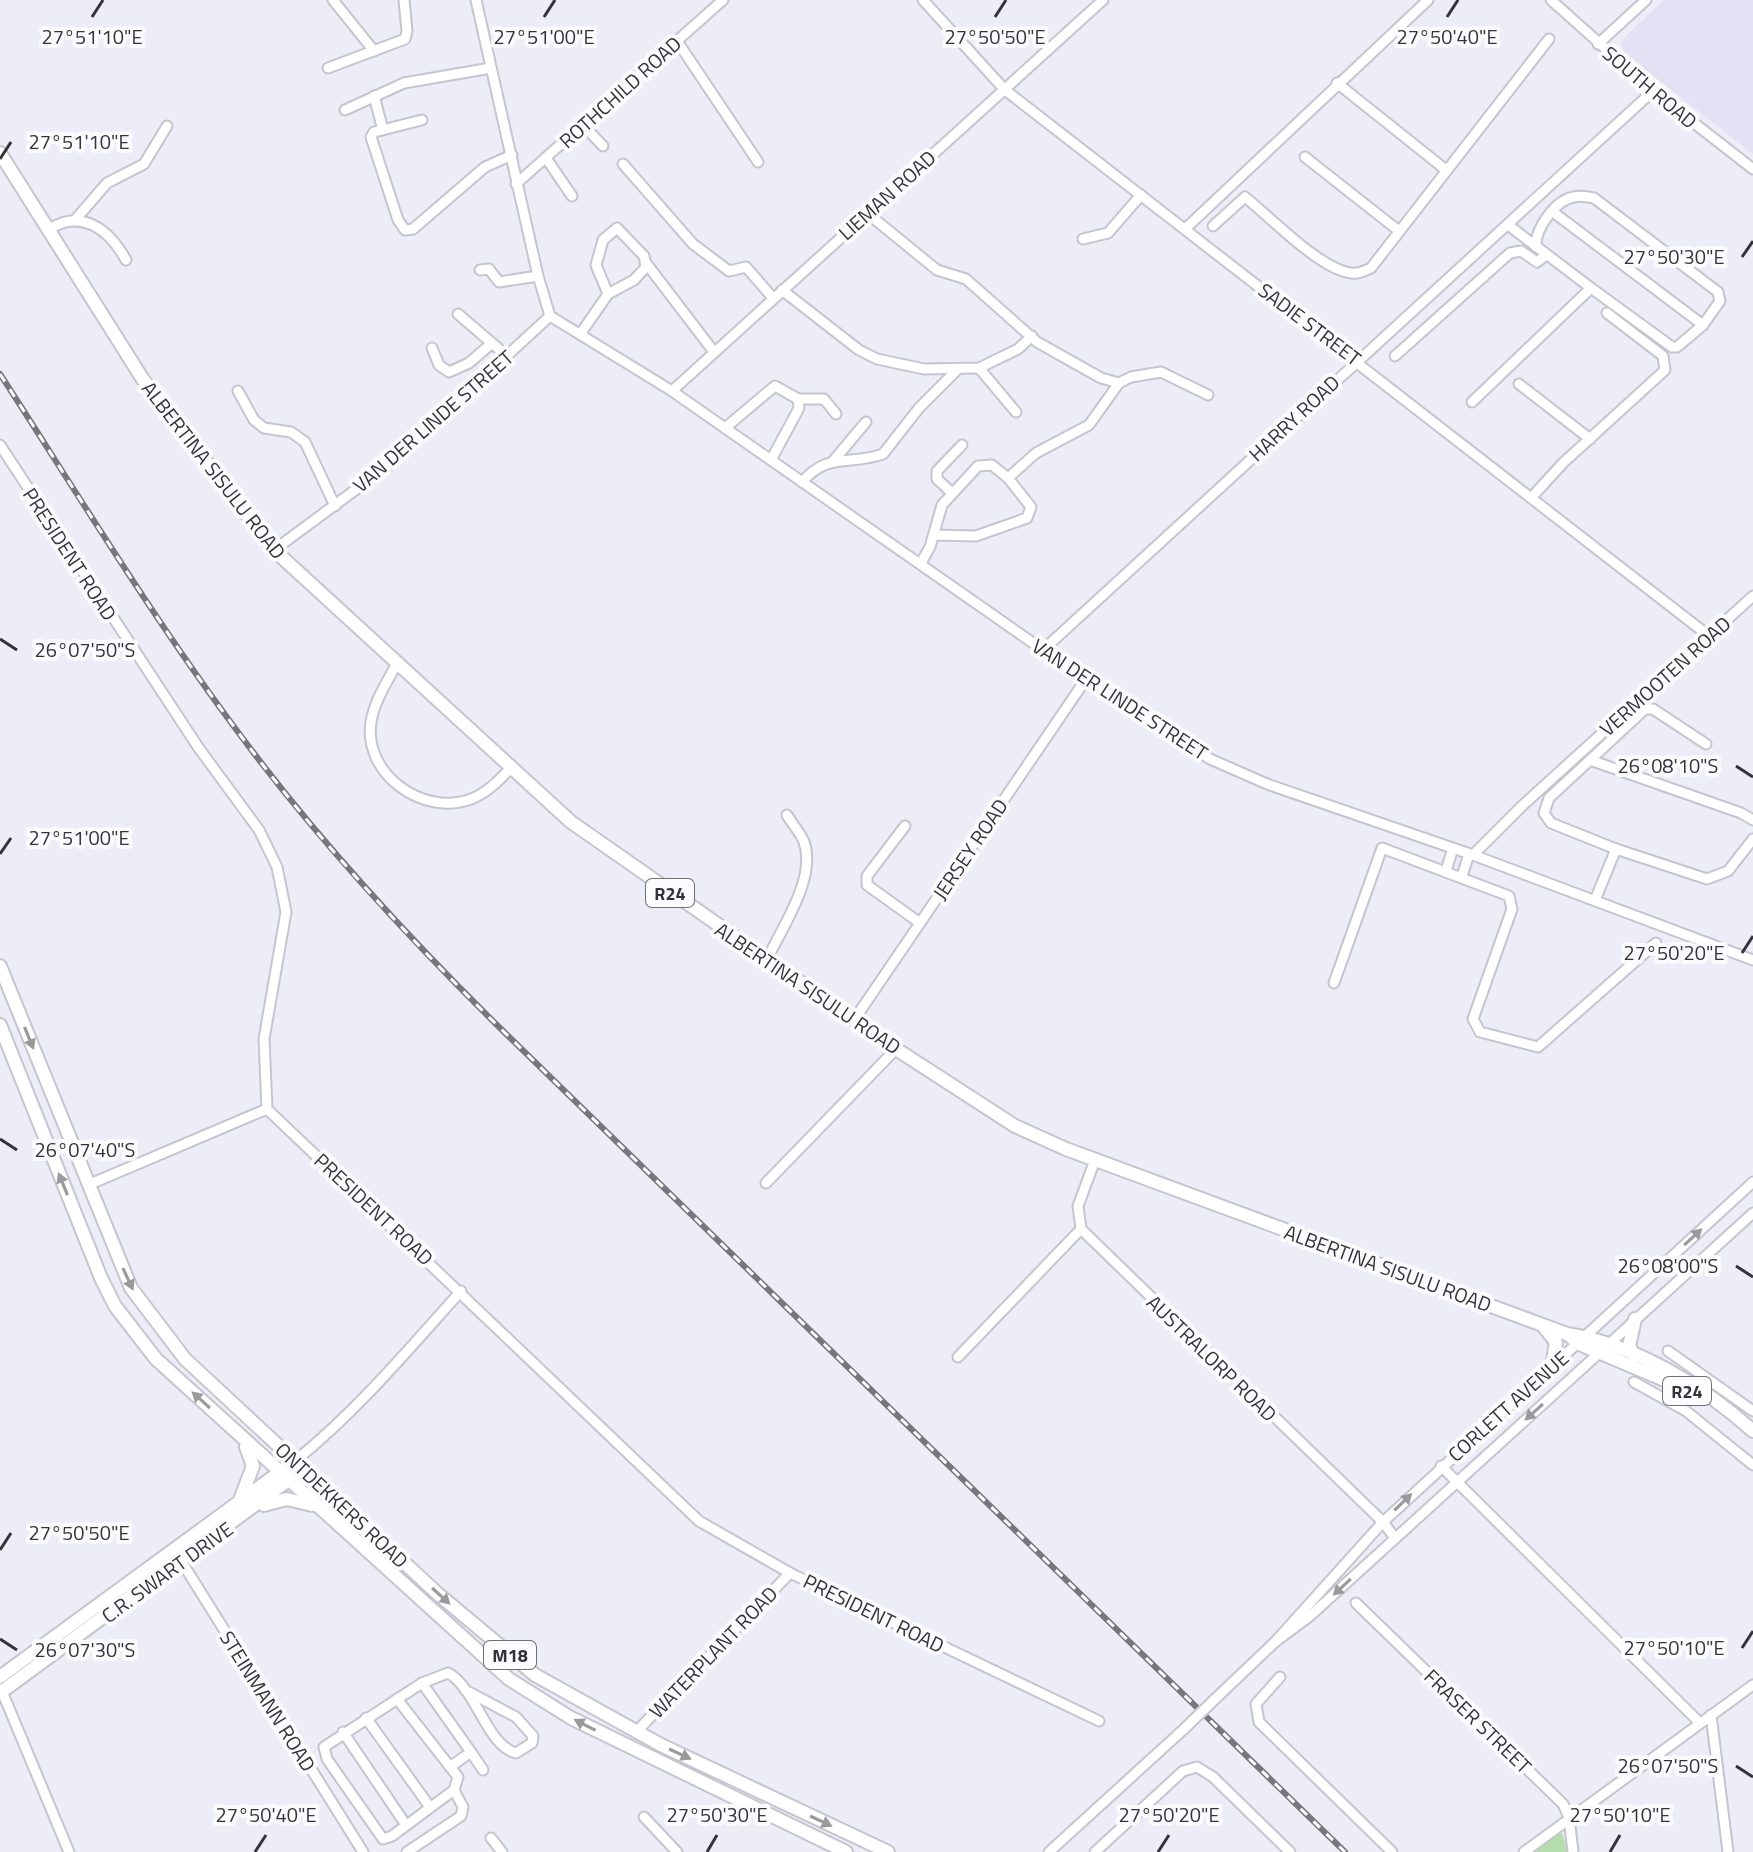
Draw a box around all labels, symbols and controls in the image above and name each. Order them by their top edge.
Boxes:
text: 27°51'10"E [41,21,143,52]
text: 27°51'00"E [493,21,595,52]
text: 27°50'50"E [944,21,1046,52]
text: 27°50'40"E [1396,21,1498,52]
street label: ROTHCHILD ROAD [552,28,688,156]
street label: SOUTH ROAD [1596,38,1704,136]
text: 27°51'10"E [28,126,130,157]
street label: LIEMAN ROAD [831,143,943,247]
text: 27°50'30"E [1623,241,1725,272]
street label: SADIE STREET [1252,275,1368,373]
street label: VAN DER LINDE STREET [346,342,521,500]
street label: HARRY ROAD [1241,367,1347,469]
street label: ALBERTINA SISULU ROAD [135,374,293,566]
street label: PRESIDENT ROAD [15,481,125,627]
street label: VERMOOTEN ROAD [1592,608,1738,744]
street label: VAN DER LINDE STREET [1026,630,1215,768]
text: 26°07'50"S [35,634,135,665]
text: 26°08'10"S [1618,750,1718,781]
street label: JERSEY ROAD [925,792,1015,906]
text: 27°51'00"E [28,822,130,853]
road number: R24 [646,879,694,907]
street label: ALBERTINA SISULU ROAD [709,914,907,1062]
text: 27°50'20"E [1623,937,1725,968]
one-way arrow [23,1026,36,1050]
text: 26°07'40"S [35,1134,135,1165]
street label: PRESIDENT ROAD [307,1145,441,1273]
one-way arrow [56,1172,69,1196]
street label: ALBERTINA SISULU ROAD [1280,1216,1496,1320]
one-way arrow [1683,1228,1702,1246]
text: 26°08'00"S [1618,1250,1718,1281]
one-way arrow [121,1267,135,1290]
street label: AUSTRALORP ROAD [1140,1287,1284,1429]
street label: CORLETT AVENUE [1440,1343,1576,1469]
road number: R24 [1663,1377,1711,1405]
one-way arrow [191,1392,210,1410]
one-way arrow [1525,1402,1544,1420]
street label: ONTDEKKERS ROAD [268,1435,416,1575]
one-way arrow [1393,1494,1412,1512]
street label: C.R. SWART DRIVE [95,1514,239,1630]
text: 27°50'50"E [28,1517,130,1548]
street label: PRESIDENT ROAD [798,1565,950,1661]
one-way arrow [1333,1577,1352,1595]
street label: WATERPLANT ROAD [641,1579,785,1725]
one-way arrow [432,1587,451,1605]
street label: STEINMANN ROAD [212,1624,324,1778]
text: 27°50'10"E [1623,1632,1725,1663]
text: 26°07'30"S [35,1634,135,1665]
road number: M18 [484,1641,536,1669]
street label: FRASER STREET [1417,1661,1539,1781]
one-way arrow [574,1718,597,1732]
one-way arrow [669,1747,692,1761]
text: 26°07'50"S [1618,1750,1718,1781]
text: 27°50'40"E [215,1799,317,1830]
text: 27°50'30"E [666,1799,768,1830]
text: 27°50'20"E [1118,1799,1220,1830]
text: 27°50'10"E [1569,1799,1671,1830]
one-way arrow [810,1814,833,1828]

